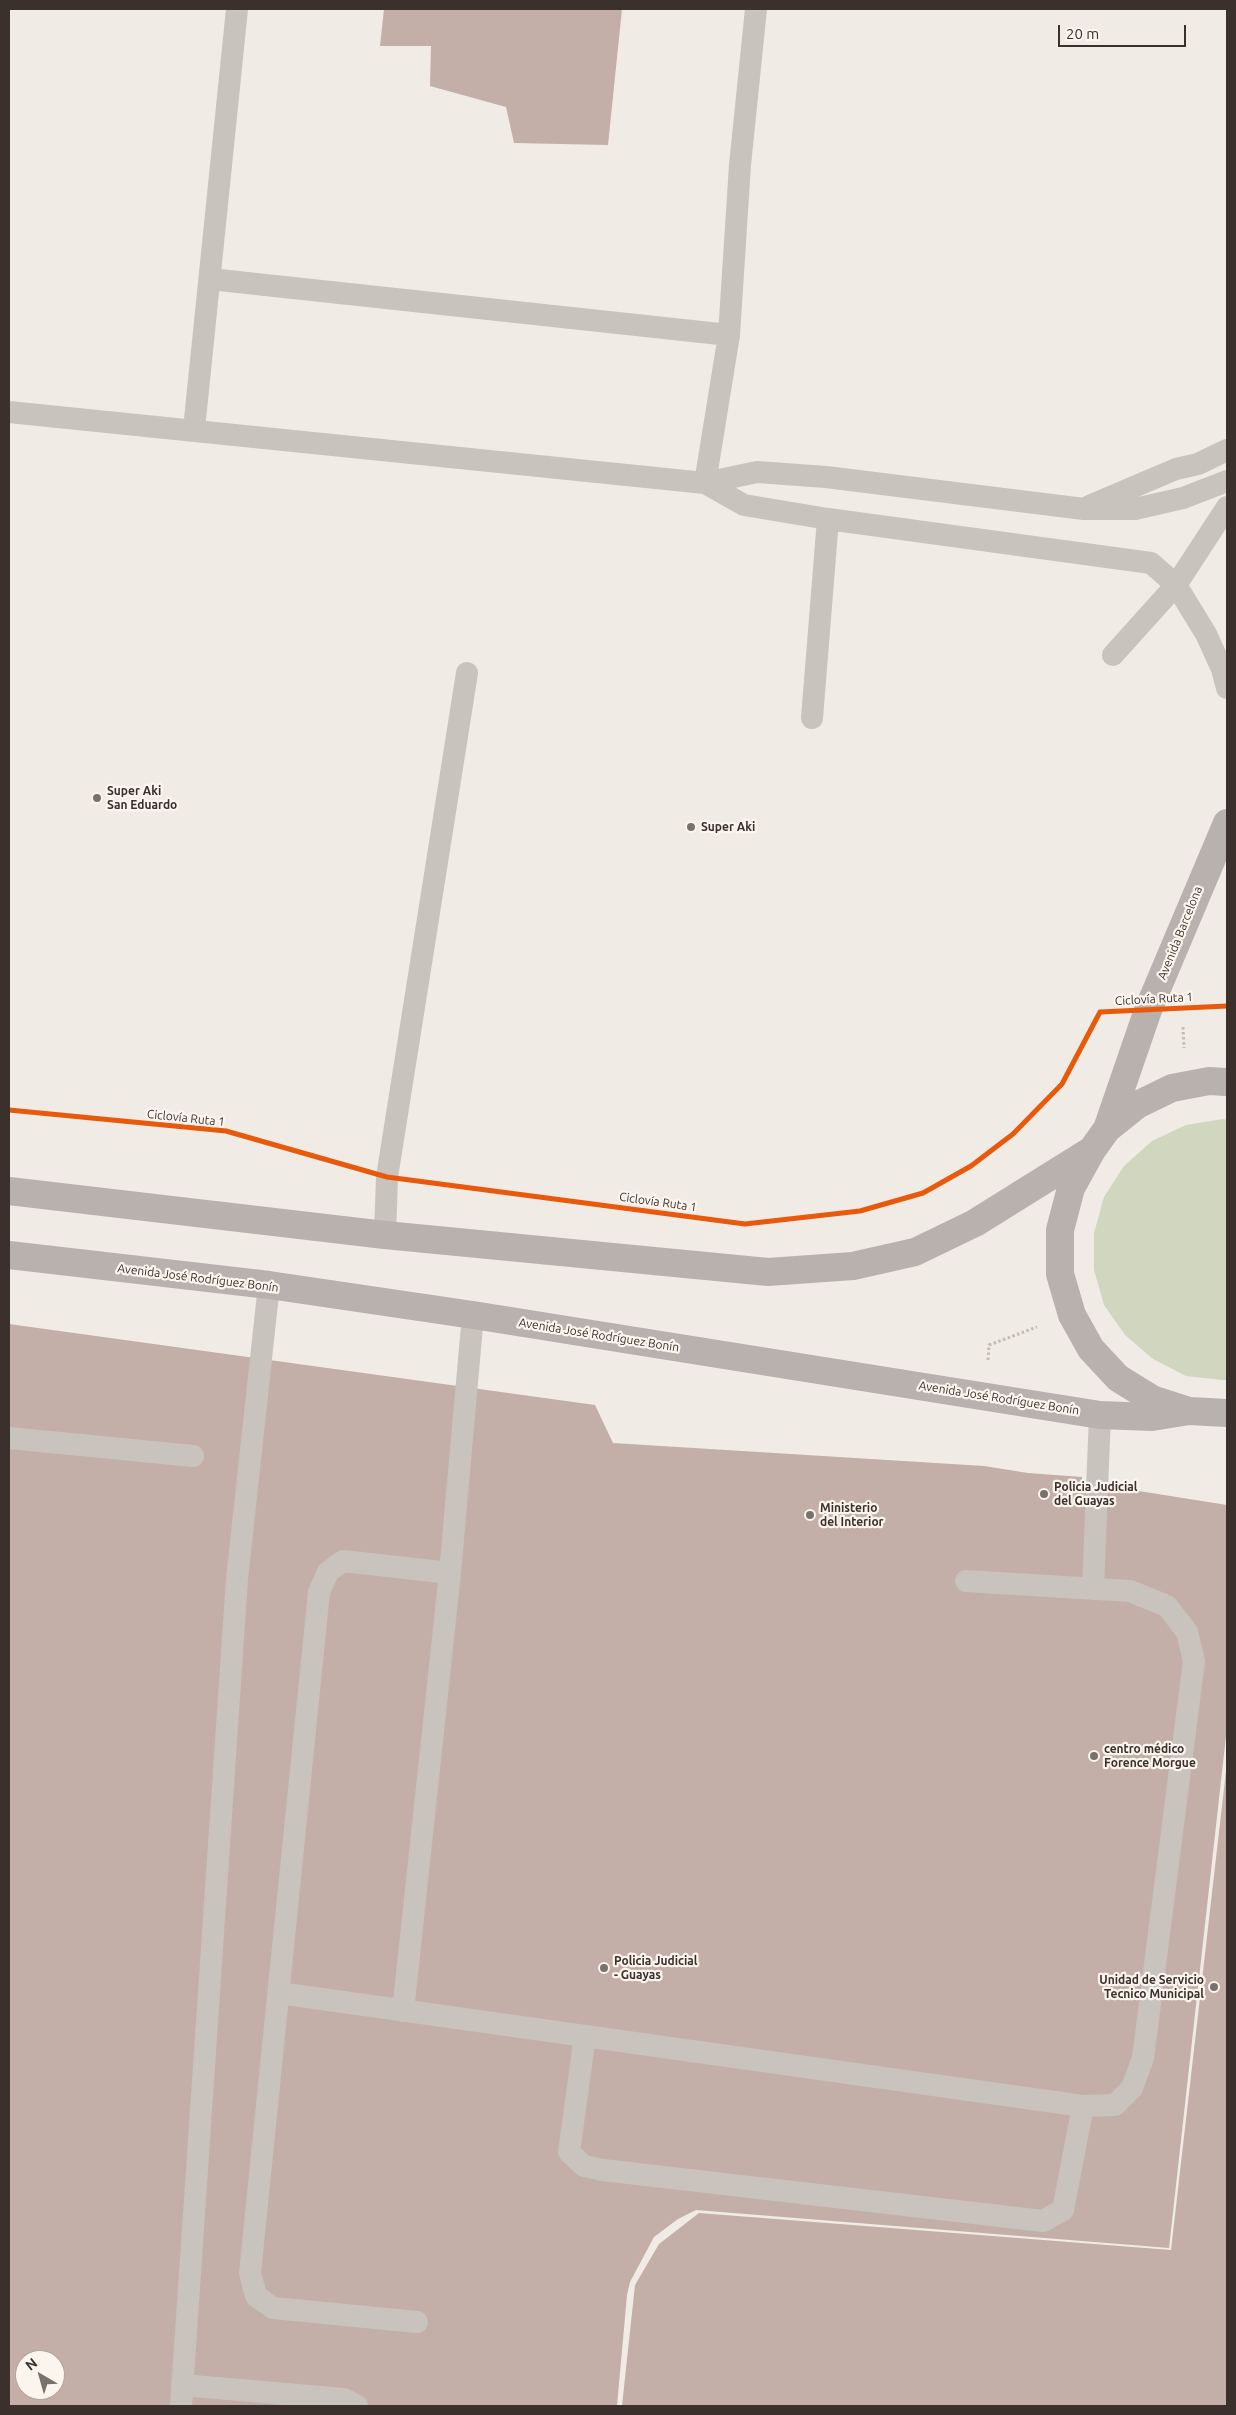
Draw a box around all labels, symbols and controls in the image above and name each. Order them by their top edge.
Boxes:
scale bar [1061,15,1188,47]
text: 20 m [1066,25,1099,42]
place label: Super Aki San Eduardo [107,784,177,812]
marker: Super Aki San Eduardo [91,792,103,804]
place label: Super Aki [701,820,755,834]
marker: Super Aki [685,821,697,833]
street label: Avenida Barcelona [1155,884,1205,982]
street label: Ciclovía Ruta 1 [1114,990,1194,1008]
street label: Ciclovía Ruta 1 [146,1107,226,1129]
street label: Ciclovía Ruta 1 [618,1189,698,1215]
street label: Avenida José Rodríguez Bonín [117,1261,279,1295]
street label: Avenida José Rodríguez Bonín [518,1315,680,1355]
street label: Avenida José Rodríguez Bonín [918,1378,1080,1418]
place label: Policia Judicial del Guayas [1054,1480,1137,1508]
marker: Policia Judicial del Guayas [1038,1488,1050,1500]
place label: Ministerio del Interior [820,1501,884,1529]
marker: Ministerio del Interior [804,1509,816,1521]
place label: centro médico Forence Morgue [1104,1742,1196,1770]
marker: centro médico Forence Morgue [1088,1750,1100,1762]
place label: Policia Judicial - Guayas [614,1954,697,1982]
marker: Policia Judicial - Guayas [598,1962,610,1974]
place label: Unidad de Servicio Tecnico Municipal [1099,1973,1204,2001]
marker: Unidad de Servicio Tecnico Municipal [1208,1981,1220,1993]
north arrow [15,2350,65,2400]
text: N [22,2354,40,2373]

